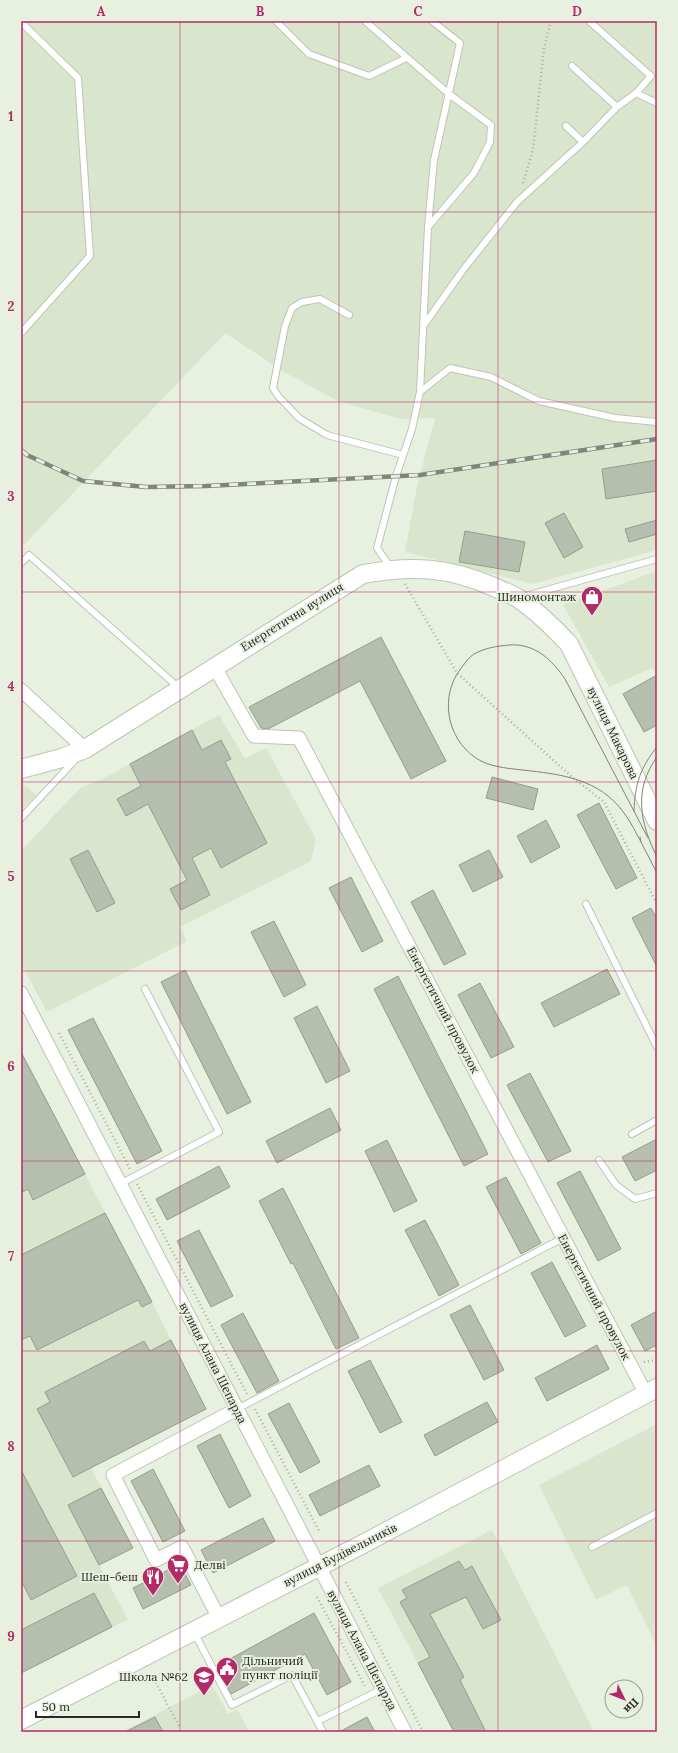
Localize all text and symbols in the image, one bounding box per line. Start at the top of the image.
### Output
text: A [97,3,106,20]
text: B [256,3,265,20]
text: C [414,3,423,20]
text: D [572,3,582,20]
text: 1 [8,108,14,125]
text: 2 [8,298,15,315]
text: 3 [7,488,15,505]
street label: Енергетична вулиця [238,579,346,654]
shop icon: Шиномонтаж [579,584,605,617]
place label: Шиномонтаж [497,589,577,604]
text: 4 [7,678,15,695]
street label: вулиця Макарова [585,684,642,781]
text: 5 [7,868,15,885]
street label: Енергетичний провулок [404,944,483,1076]
text: 6 [7,1058,15,1075]
street label: Енергетичний провулок [555,1231,634,1363]
text: 7 [8,1248,14,1265]
street label: вулиця Алана Шепарда [176,1300,251,1426]
text: 8 [7,1438,15,1455]
street label: вулиця Будівельників [280,1519,399,1590]
supermarket icon: Делві [165,1552,191,1585]
place label: Делві [194,1557,226,1572]
restaurant icon: Шеш-беш [140,1564,166,1597]
place label: Шеш-беш [81,1569,138,1584]
street label: вулиця Алана Шепарда [324,1587,401,1713]
text: 9 [7,1628,15,1645]
place label: Дільничий пункт поліції [242,1653,318,1682]
public building icon: Дільничий пункт поліції [214,1655,240,1688]
school or university icon: Школа №62 [191,1664,217,1697]
place label: Школа №62 [119,1669,188,1684]
north arrow [604,1679,644,1719]
scale bar [36,1693,139,1719]
text: Пн [621,1695,642,1716]
text: 50 m [42,1699,70,1714]

